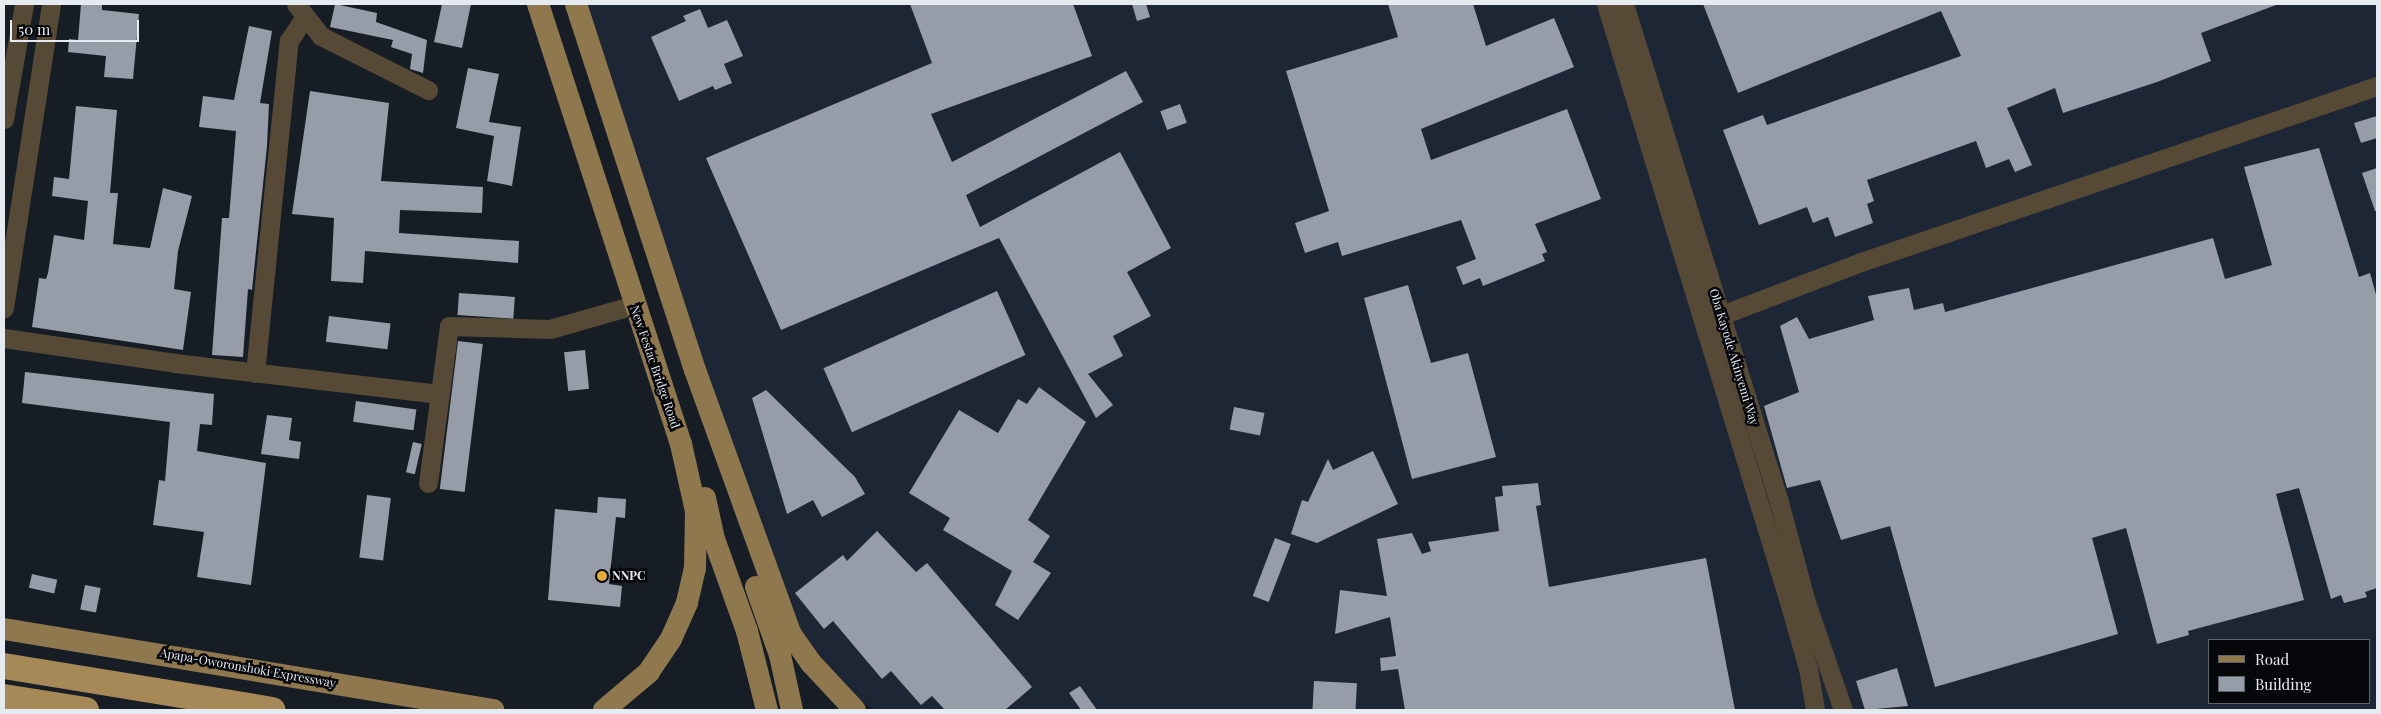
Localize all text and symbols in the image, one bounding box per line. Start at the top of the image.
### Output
scale bar [12,10,141,42]
text: 50 m [18,19,50,39]
street label: Oba Kayode Akinyemi Way [1706,287,1762,427]
street label: New Festac Bridge Road [627,304,683,430]
place label: NNPC [612,569,645,583]
marker: NNPC [596,570,608,582]
legend [2208,639,2371,704]
street label: Apapa-Oworonshoki Expressway [159,645,337,691]
text: Road [2255,649,2289,669]
text: Building [2255,674,2311,694]

